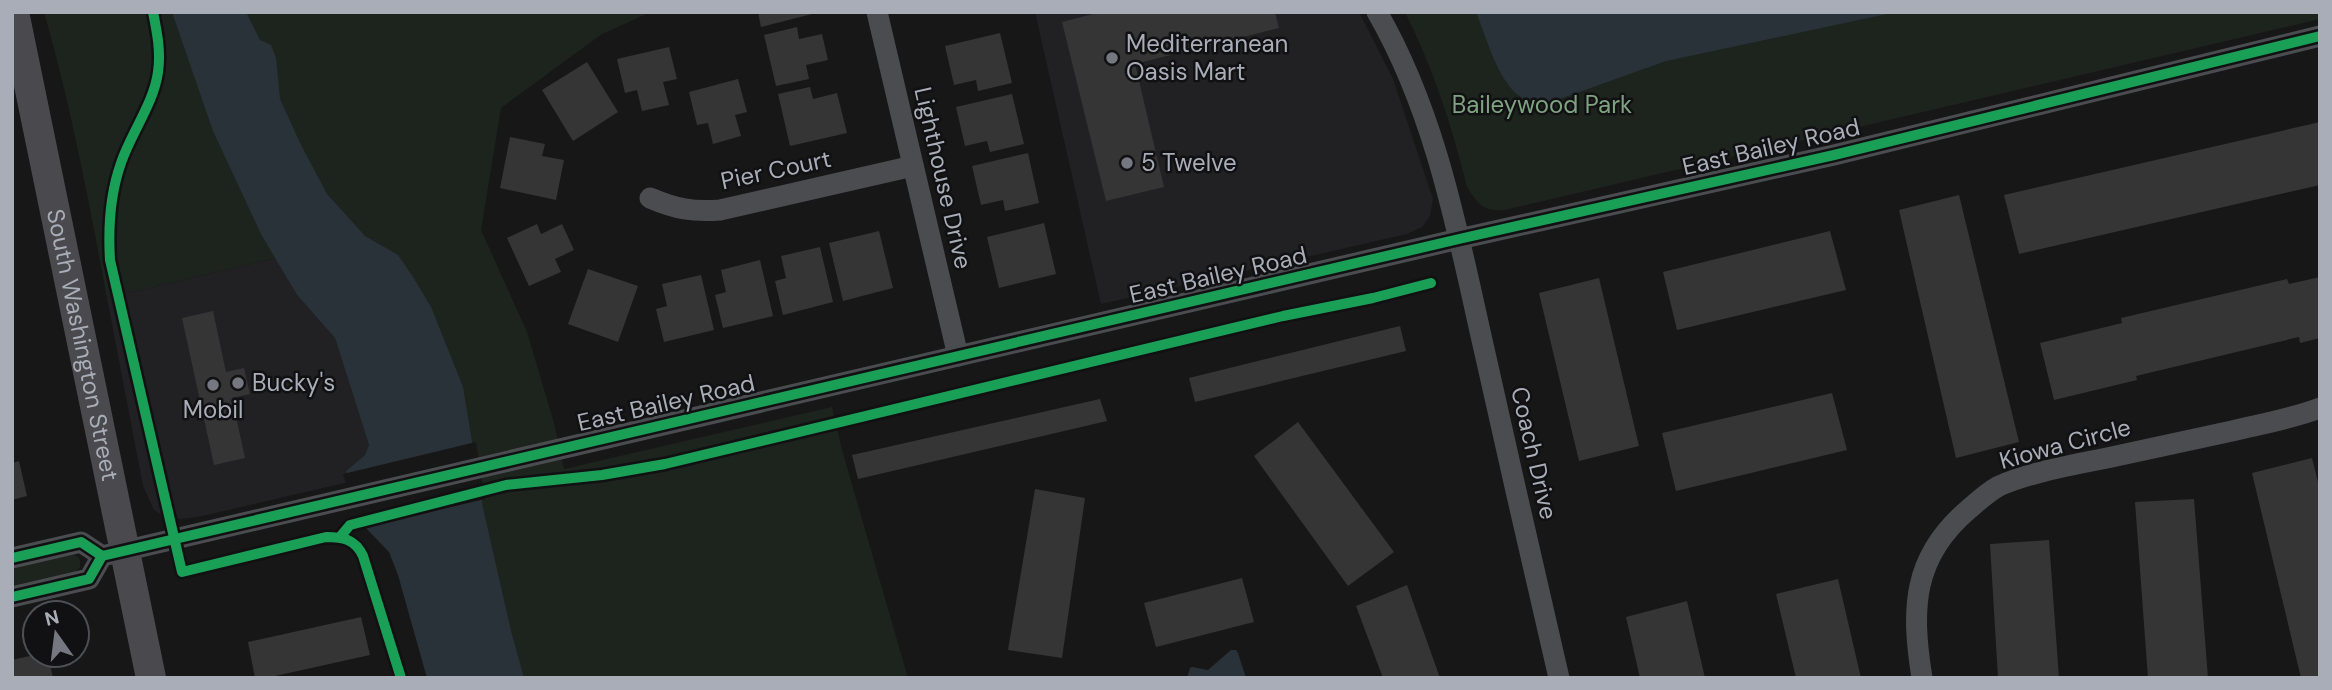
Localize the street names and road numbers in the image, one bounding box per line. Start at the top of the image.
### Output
street label: Lighthouse Drive [907,84,979,272]
street label: East Bailey Road [1679,111,1863,182]
street label: Pier Court [718,143,834,196]
street label: South Washington Street [40,206,126,484]
street label: East Bailey Road [1126,239,1310,310]
street label: East Bailey Road [574,367,758,438]
street label: Coach Drive [1504,384,1565,522]
street label: Kiowa Circle [1996,411,2134,476]

